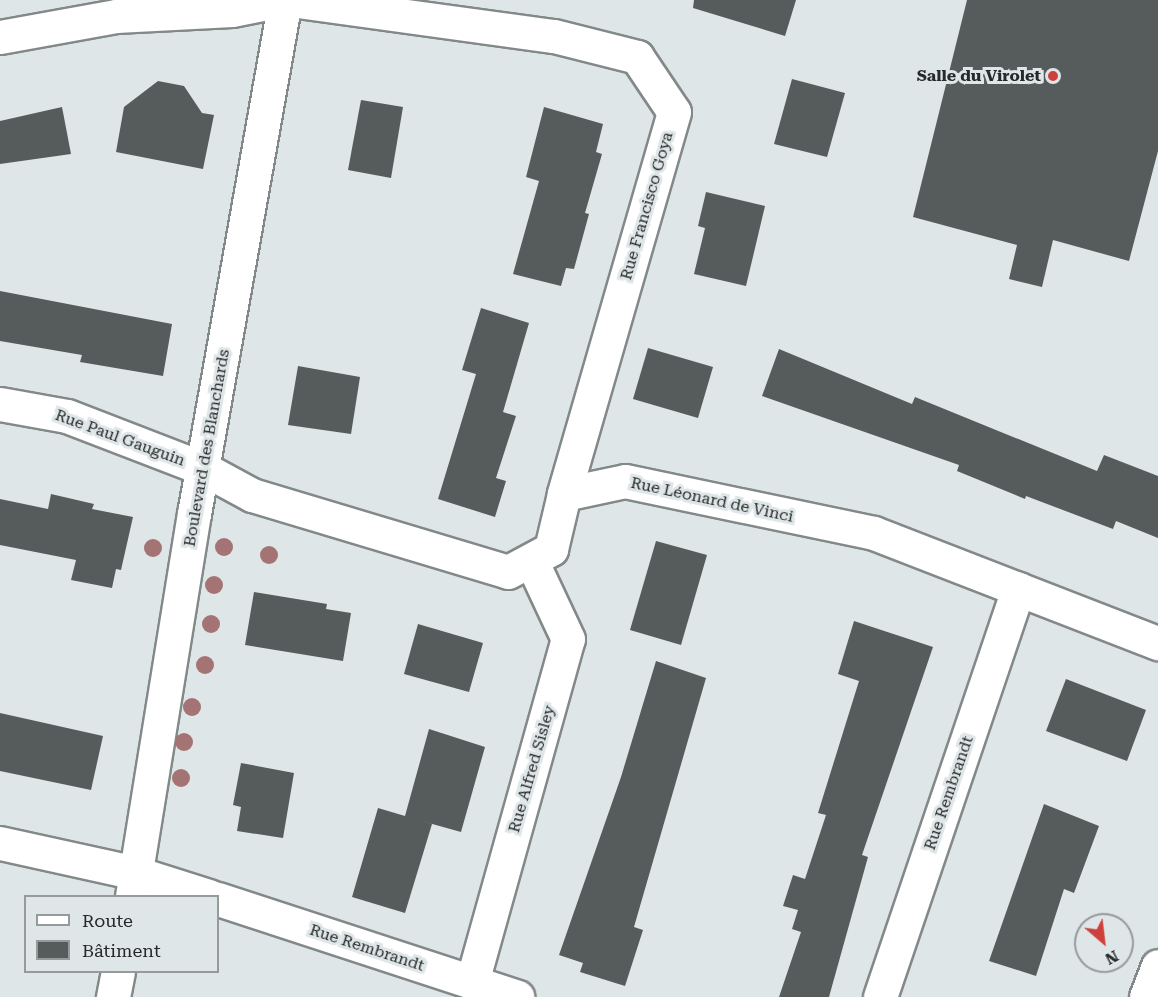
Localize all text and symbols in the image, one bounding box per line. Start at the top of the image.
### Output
place label: Salle du Virolet [917,66,1041,86]
marker: Salle du Virolet [1046,69,1060,83]
street label: Rue Francisco Goya [617,130,677,282]
street label: Boulevard des Blanchards [180,348,234,548]
street label: Rue Paul Gauguin [52,406,188,470]
street label: Rue Léonard de Vinci [629,473,795,527]
street label: Rue Alfred Sisley [505,703,559,835]
street label: Rue Rembrandt [920,733,978,853]
legend [24,895,219,973]
text: Route [82,910,133,931]
north arrow [1074,913,1134,973]
street label: Rue Rembrandt [307,920,427,976]
text: Bâtiment [82,940,161,961]
text: N [1102,946,1122,969]

